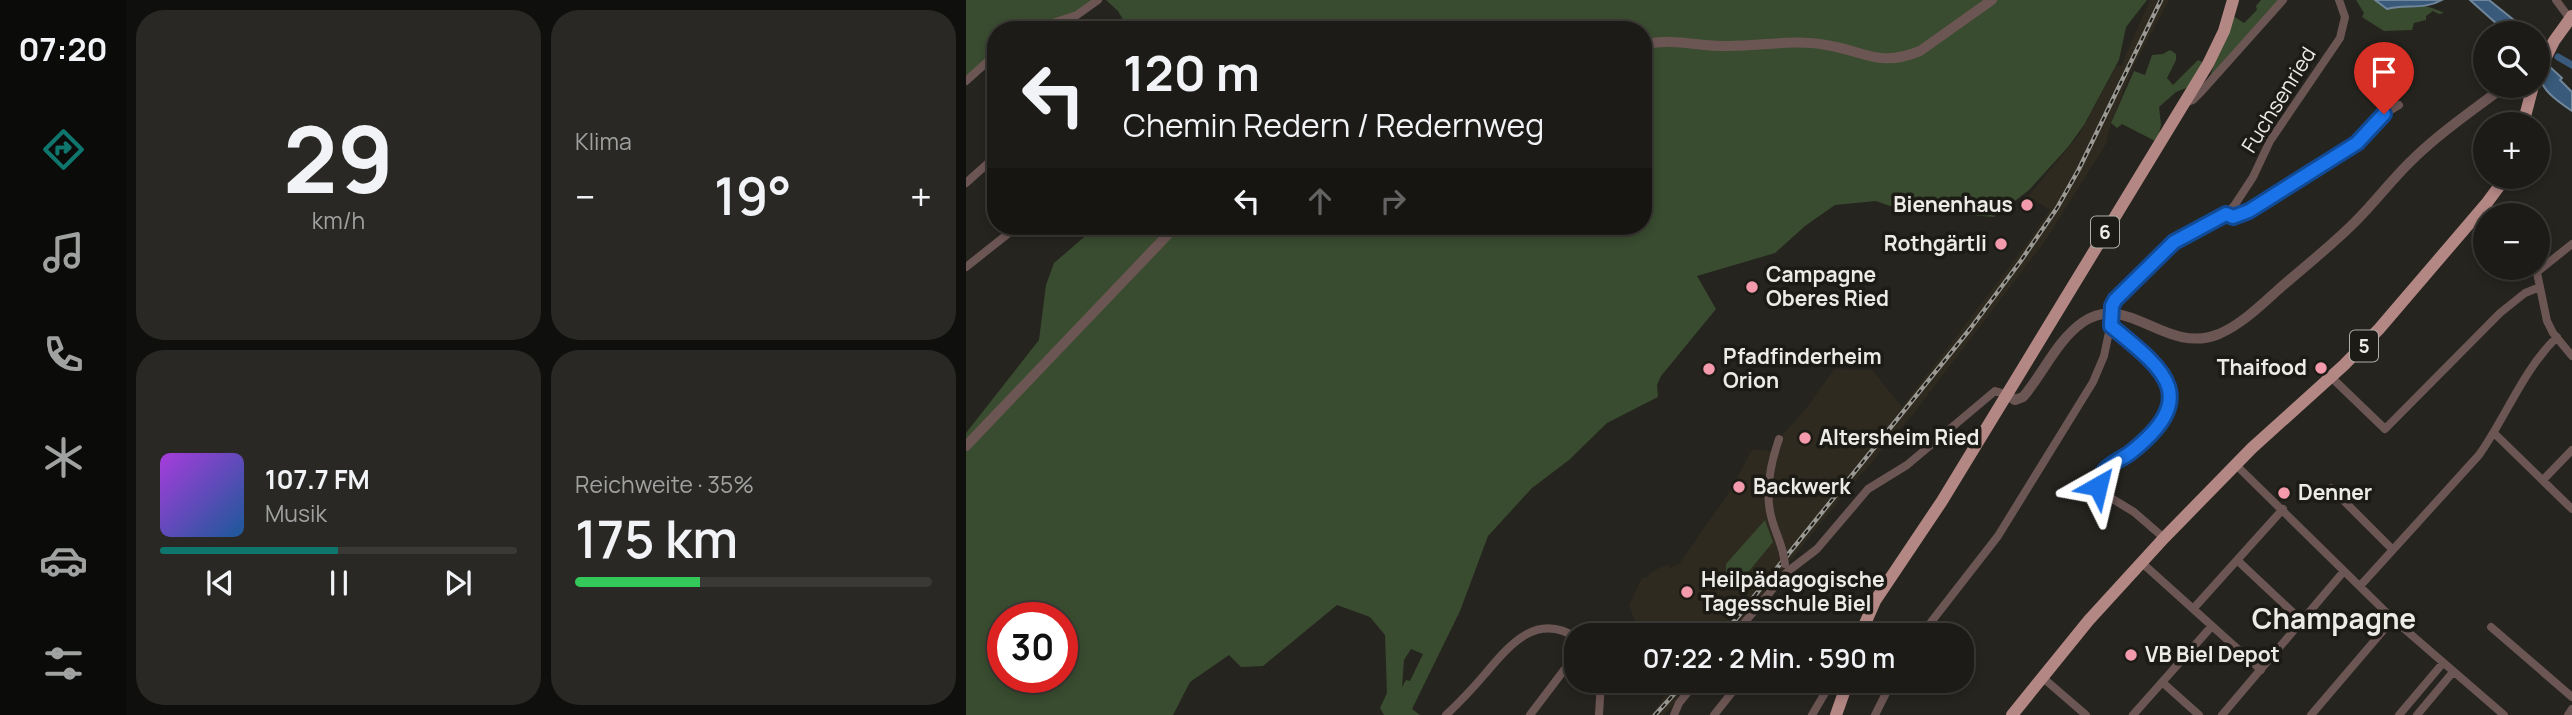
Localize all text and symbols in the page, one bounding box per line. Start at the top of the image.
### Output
map controls [2473,21,2550,280]
button: search [2473,21,2550,98]
text: 07:20 [18,27,108,71]
text: 120 m [1123,39,1260,106]
street label: Fuchsenried [2235,41,2322,158]
pin [2354,42,2414,114]
icon: left [1008,49,1099,140]
icon: arrive [2365,53,2403,91]
text: 29 [283,96,394,220]
text: Chemin Redern / Redernweg [1123,103,1544,147]
button: + [2473,112,2550,189]
icon: directions [39,125,88,174]
text: Klima [575,125,632,157]
text: 19° [714,160,792,231]
text: − [575,170,596,222]
text: + [910,170,932,222]
icon: left [1228,182,1266,220]
icon: ahead [1301,182,1339,220]
icon: right [1374,182,1412,220]
place label: Bienenhaus [1893,190,2013,218]
marker: Bienenhaus [2019,197,2035,213]
button: − [2473,203,2550,280]
text: km/h [312,204,365,236]
road number: 6 [2091,216,2119,248]
icon: music [39,228,88,277]
place label: Rothgärtli [1884,229,1987,257]
marker: Rothgärtli [1993,236,2009,252]
place label: Campagne Oberes Ried [1766,260,1889,312]
marker: Campagne Oberes Ried [1744,279,1760,295]
icon: phone [39,330,88,379]
road number: 5 [2350,330,2378,362]
place label: Pfadfinderheim Orion [1723,342,1882,394]
place label: Thaifood [2217,353,2307,381]
marker: Thaifood [2313,360,2329,376]
marker: Pfadfinderheim Orion [1701,361,1717,377]
place label: Altersheim Ried [1819,423,1980,451]
marker: Altersheim Ried [1797,430,1813,446]
icon: climate [39,433,88,482]
position arrow [2061,449,2135,523]
text: 107.7 FM [265,461,370,497]
text: Reichweite · 35% [575,468,754,500]
place label: Backwerk [1753,472,1851,500]
place label: Denner [2298,478,2372,506]
marker: Backwerk [1731,479,1747,495]
marker: Denner [2276,485,2292,501]
text: Musik [265,497,327,529]
text: 175 km [575,503,738,574]
icon: car [39,536,88,585]
icon: previous [201,564,239,602]
icon: pause [320,564,358,602]
icon: next [439,564,477,602]
place label: Heilpädagogische Tagesschule Biel [1701,565,1885,617]
marker: Heilpädagogische Tagesschule Biel [1679,584,1695,600]
district label: Champagne [2252,599,2416,637]
speed limit sign: 30 [987,602,1078,693]
icon: filters [39,639,88,688]
text: 07:22 · 2 Min. · 590 m [1643,640,1895,676]
place label: VB Biel Depot [2145,640,2280,668]
marker: VB Biel Depot [2123,647,2139,663]

